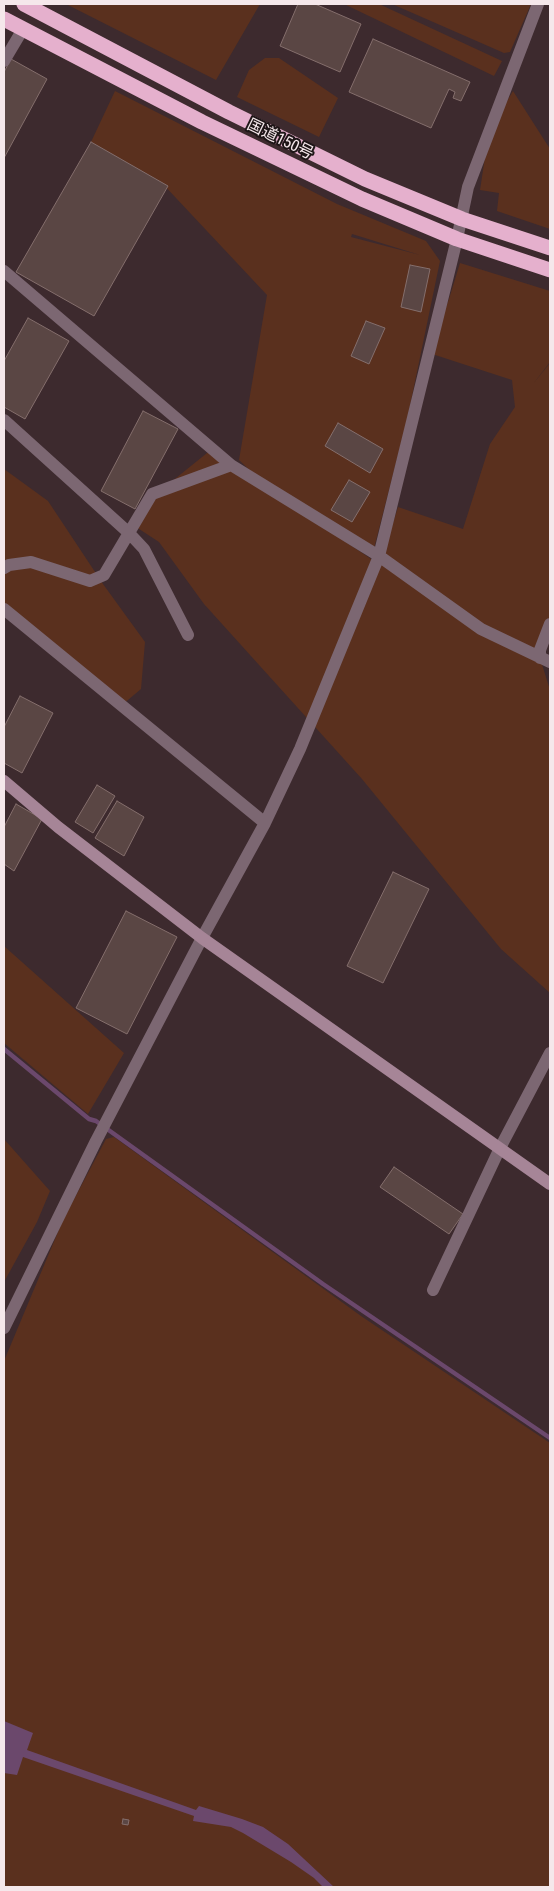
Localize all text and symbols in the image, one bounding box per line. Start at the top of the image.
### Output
street label: 国道150号 [244,116,316,164]

